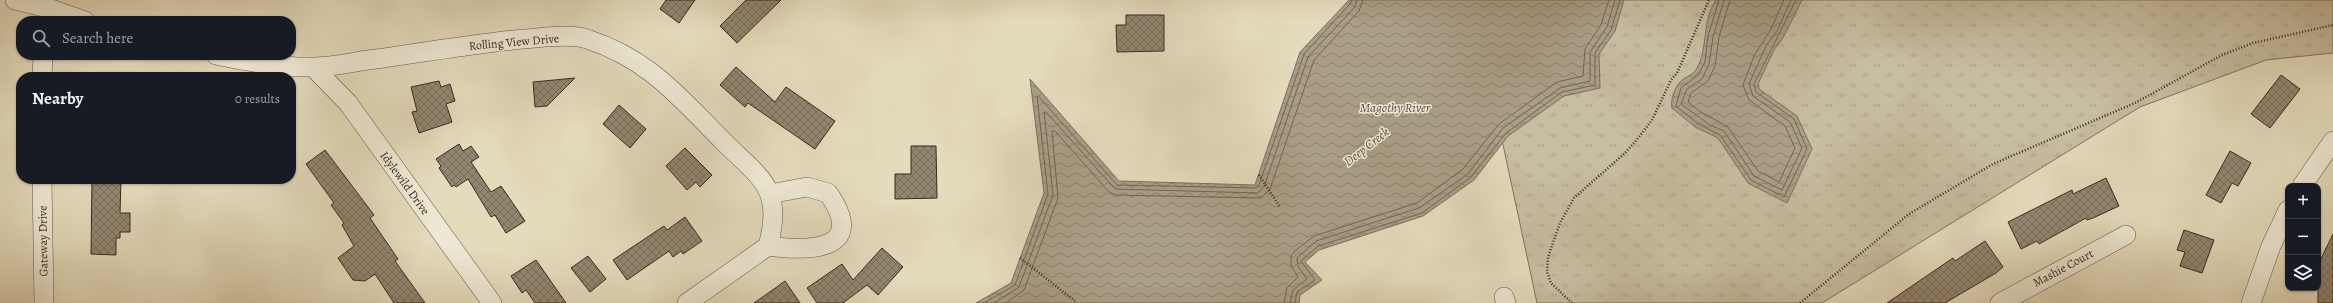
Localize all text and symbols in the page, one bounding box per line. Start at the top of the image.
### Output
search box [16,16,296,60]
icon: search [30,27,52,49]
text: Search here [62,28,133,48]
street label: Rolling View Drive [468,30,560,54]
text: Nearby [32,87,83,110]
text: 0 results [235,90,280,107]
water label: Magothy River [1360,99,1431,116]
water label: Deep Creek [1340,123,1393,170]
street label: Idylewild Drive [377,148,433,218]
map controls [2285,183,2321,291]
button: + [2285,183,2321,219]
street label: Gateway Drive [34,205,52,277]
button: − [2285,219,2321,255]
street label: Mashie Court [2030,245,2096,291]
button: layers [2285,255,2321,291]

